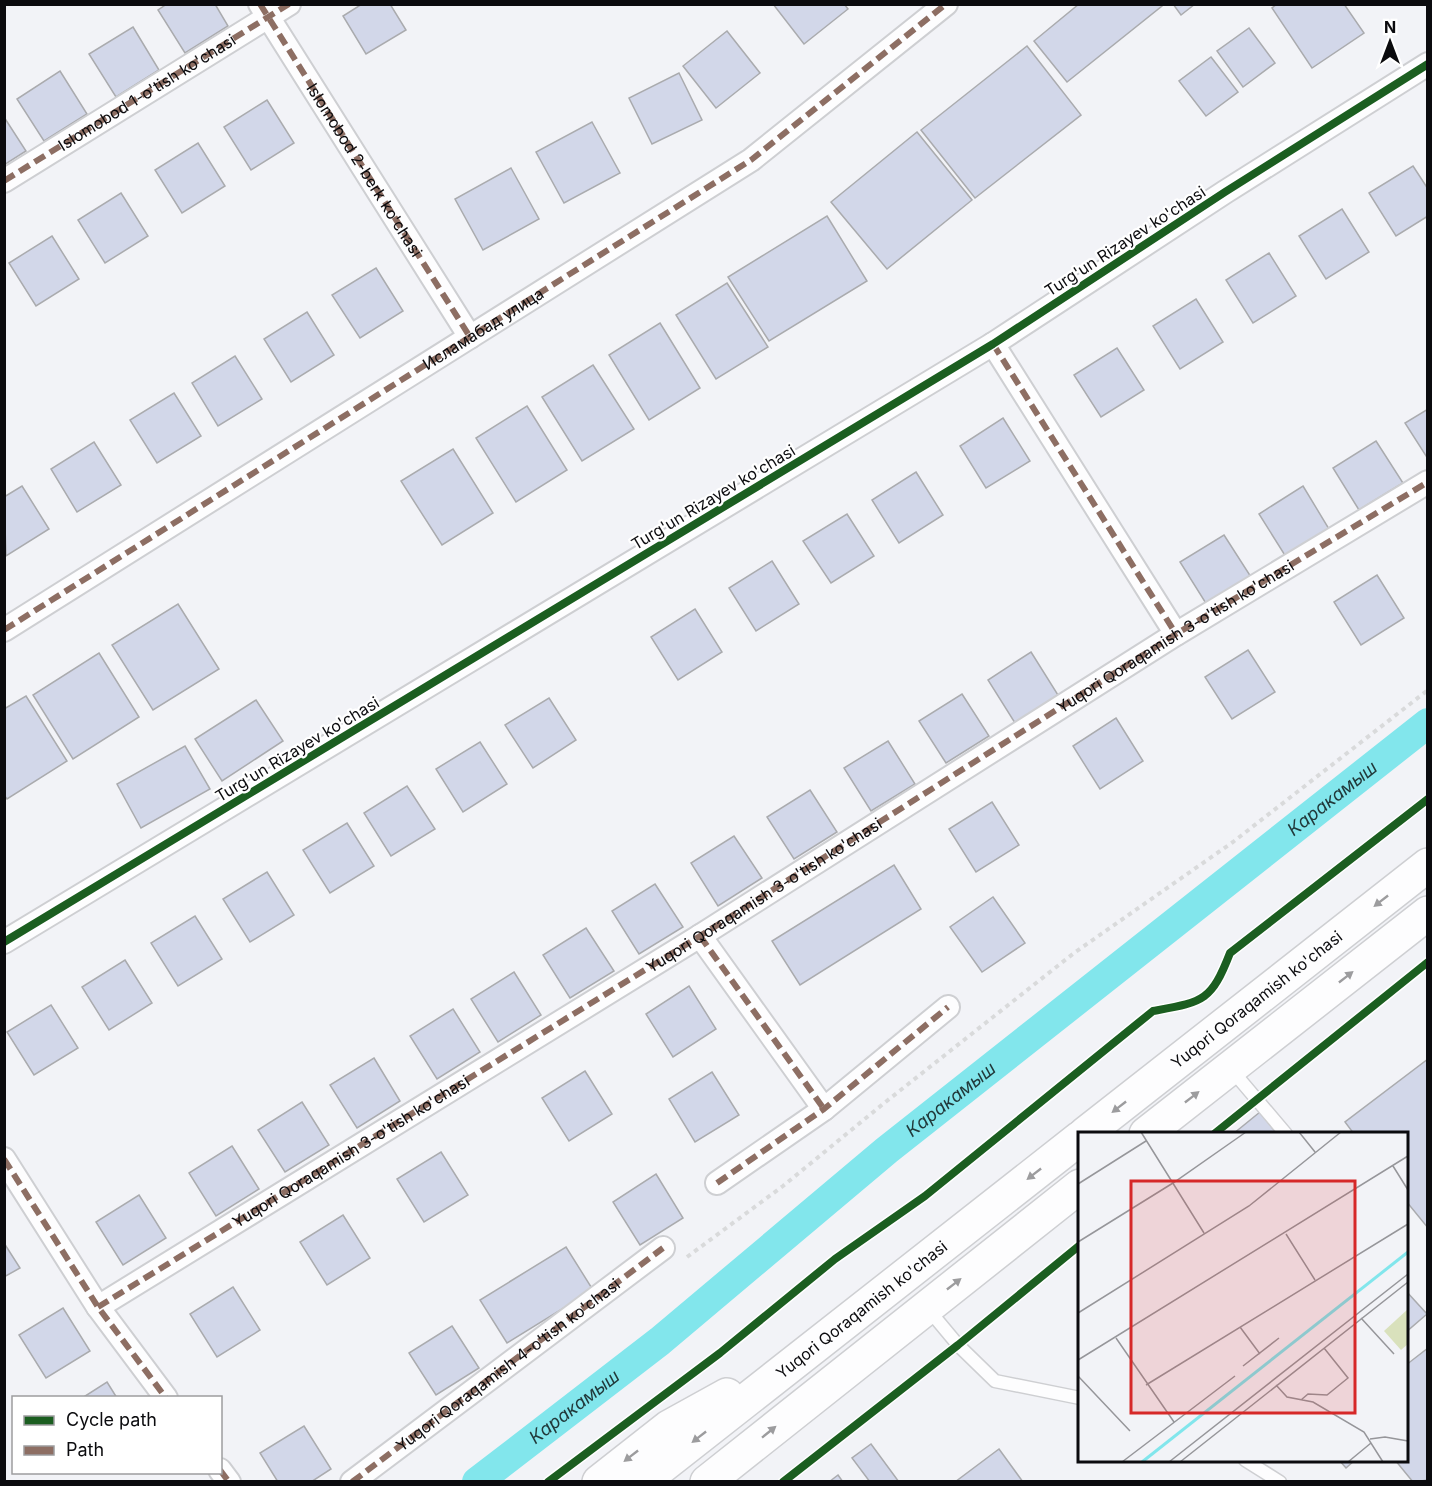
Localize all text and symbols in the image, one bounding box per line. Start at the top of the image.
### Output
north arrow [1360,12,1420,72]
text: N [1384,17,1396,37]
street label: Islomobod 1-o'tish ko'chasi [54,30,239,155]
street label: Islomobod 2-berk ko'chasi [302,79,427,260]
street label: Turg'un Rizayev ko'chasi [1041,182,1209,300]
street label: Исламабад улица [419,283,547,374]
street label: Turg'un Rizayev ko'chasi [627,440,799,554]
street label: Yuqori Qoraqamish 3-o'tish ko'chasi [1053,555,1297,717]
street label: Turg'un Rizayev ko'chasi [211,692,383,806]
water label: Каракамыш [1283,756,1381,840]
street label: Yuqori Qoraqamish 3-o'tish ko'chasi [642,813,885,977]
one-way arrow [1374,894,1389,906]
street label: Yuqori Qoraqamish ko'chasi [1167,926,1346,1073]
one-way arrow [1338,971,1354,984]
water label: Каракамыш [902,1057,1000,1141]
street label: Yuqori Qoraqamish 3-o'tish ko'chasi [229,1071,473,1232]
one-way arrow [1185,1092,1200,1104]
one-way arrow [1111,1101,1127,1113]
inset map [1078,1132,1408,1462]
one-way arrow [1026,1168,1041,1180]
street label: Yuqori Qoraqamish ko'chasi [772,1236,951,1383]
street label: Yuqori Qoraqamish 4-o'tish ko'chasi [392,1274,624,1456]
one-way arrow [947,1279,962,1291]
water label: Каракамыш [525,1365,624,1448]
legend [12,1396,222,1474]
text: Cycle path [66,1409,157,1430]
one-way arrow [761,1425,777,1438]
one-way arrow [691,1431,706,1443]
text: Path [66,1439,104,1460]
one-way arrow [623,1450,639,1463]

